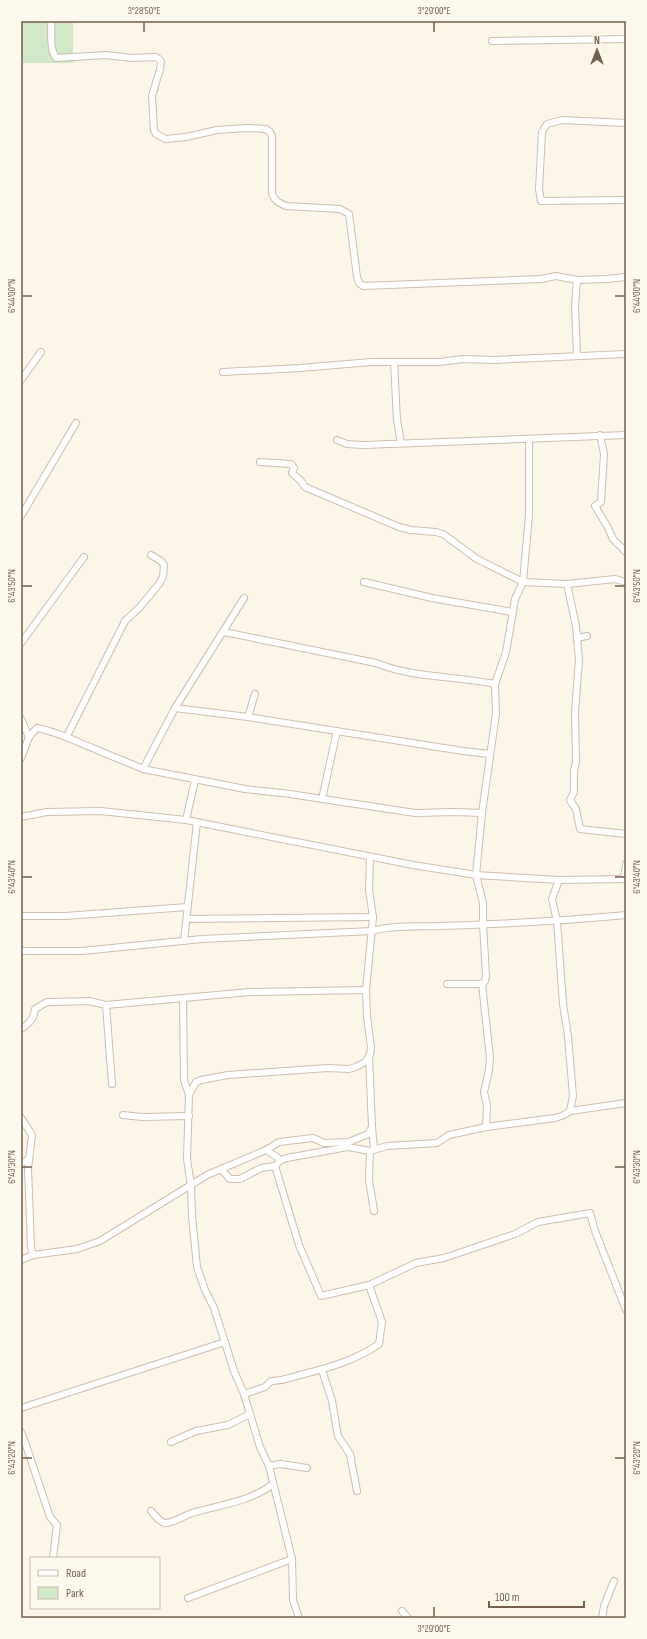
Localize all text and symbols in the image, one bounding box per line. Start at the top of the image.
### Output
text: 3°28'50"E [128,5,160,17]
text: 3°29'00"E [417,5,451,17]
north arrow [577,30,617,70]
text: N [594,34,600,47]
text: 6°44'00"N [6,279,18,313]
text: 6°44'00"N [631,279,643,313]
text: 6°43'50"N [6,569,18,603]
text: 6°43'50"N [631,569,643,603]
text: 6°43'40"N [6,860,18,894]
text: 6°43'40"N [631,860,643,894]
text: 6°43'30"N [6,1150,18,1184]
text: 6°43'30"N [631,1150,643,1184]
text: 6°43'20"N [6,1441,18,1475]
text: 6°43'20"N [631,1441,643,1475]
legend [30,1557,160,1609]
text: Road [66,1566,86,1581]
scale bar [489,1583,584,1609]
text: Park [66,1586,84,1601]
text: 100 m [495,1590,520,1605]
text: 3°29'00"E [417,1623,451,1635]

